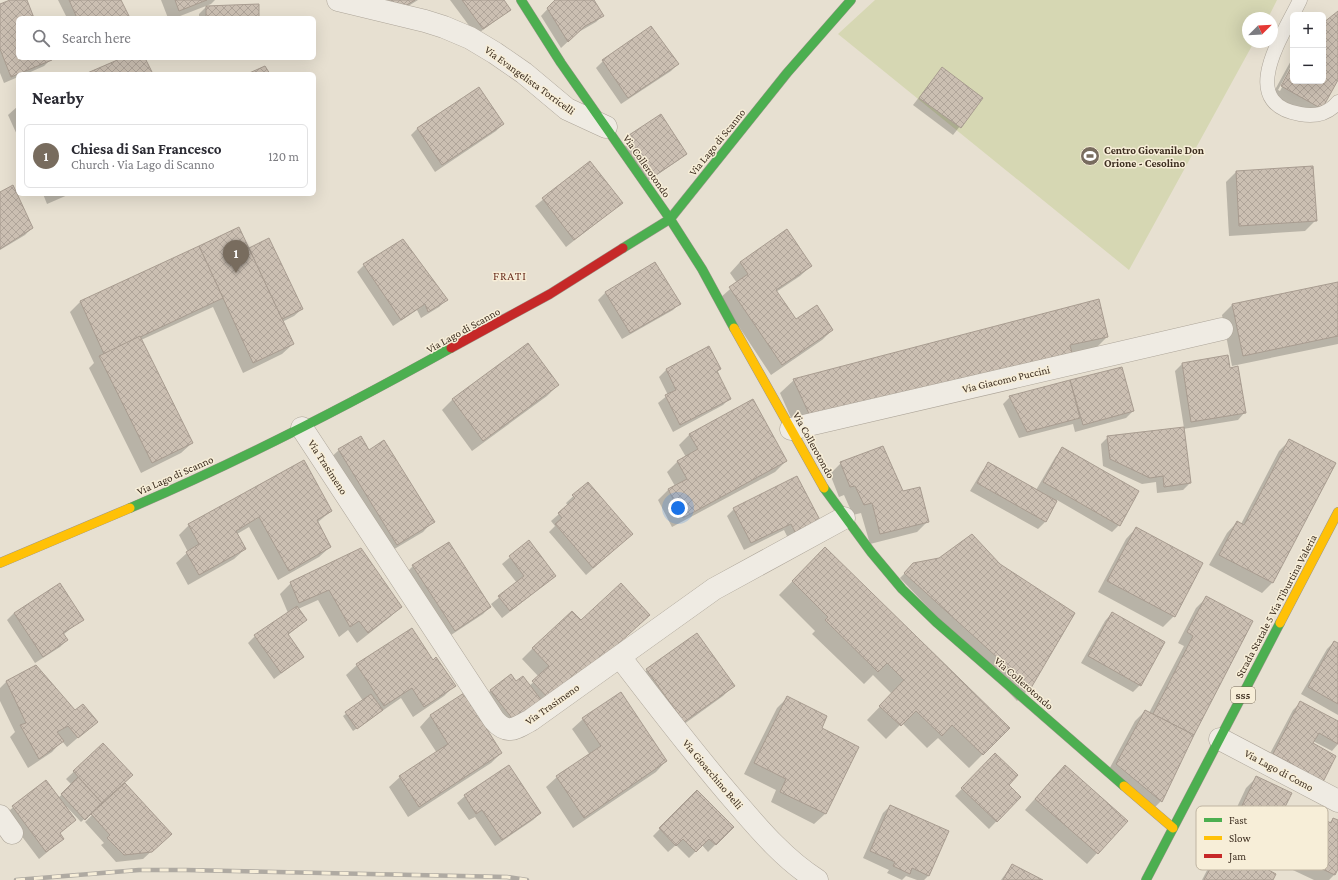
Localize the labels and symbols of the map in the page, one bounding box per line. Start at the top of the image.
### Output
north arrow [1242,12,1278,48]
street label: Via Evangelista Torricelli [482,43,578,118]
street label: Via Lago di Scanno [686,106,749,178]
street label: Via Collerotondo [621,132,673,200]
place label: Centro Giovanile Don Orione - Cesolino [1104,144,1205,169]
sports icon: Centro Giovanile Don Orione - Cesolino [1079,145,1101,167]
pin: 1 [223,240,249,273]
district label: FRATI [493,269,527,283]
street label: Via Lago di Scanno [424,305,503,356]
street label: Via Giacomo Puccini [961,363,1051,395]
street label: Via Collerotondo [791,410,837,481]
street label: Via Trasimeno [306,437,351,497]
street label: Via Lago di Scanno [135,453,216,498]
your location [668,498,688,518]
street label: Strada Statale 5 Via Tiburtina Valeria [1233,532,1319,680]
street label: Via Collerotondo [992,654,1056,712]
street label: Via Trasimeno [523,681,582,727]
road number: SS5 [1231,687,1255,703]
street label: Via Gioacchino Belli [680,737,746,811]
street label: Via Lago di Como [1242,747,1316,794]
legend [1196,806,1328,870]
text: Fast [1229,814,1248,826]
text: Slow [1229,832,1251,844]
text: Jam [1228,850,1246,863]

